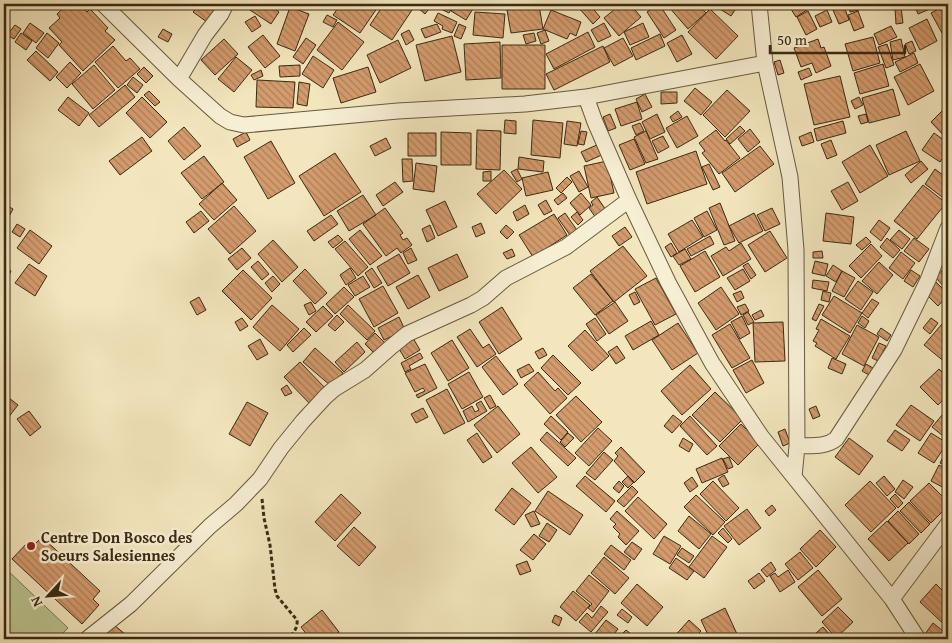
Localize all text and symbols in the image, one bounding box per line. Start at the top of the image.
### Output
scale bar [770,22,904,54]
text: 50 m [777,29,808,50]
place label: Centre Don Bosco des Soeurs Salesiennes [41,525,193,567]
marker: Centre Don Bosco des Soeurs Salesiennes [25,540,37,552]
north arrow [22,570,72,620]
text: N [25,593,47,610]

